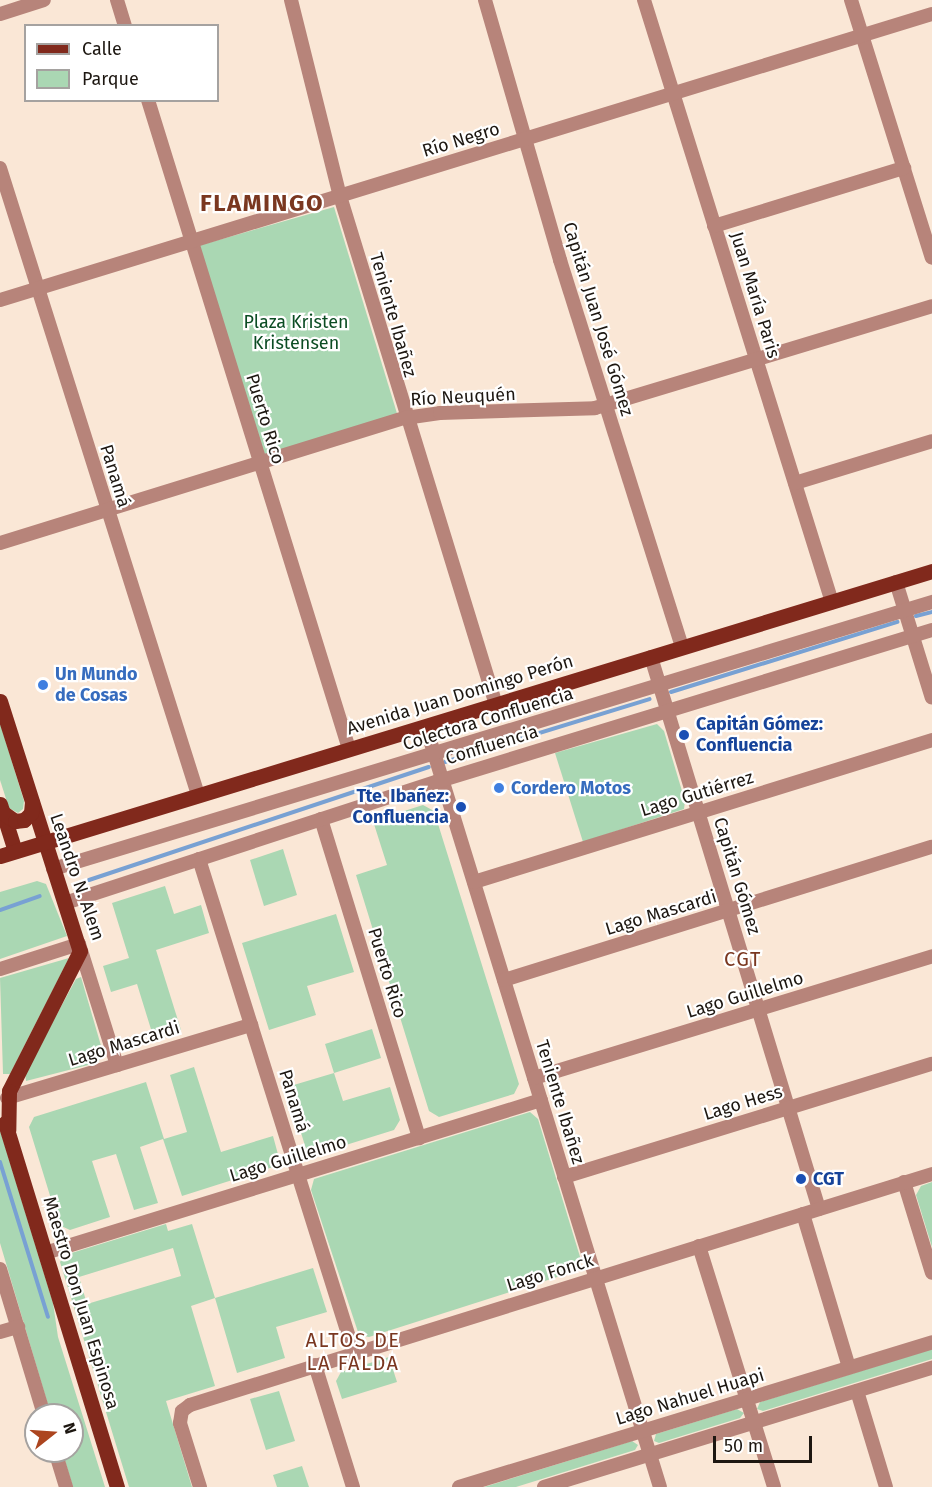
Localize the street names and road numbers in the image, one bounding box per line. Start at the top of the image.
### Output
street label: Río Negro [420,118,502,162]
street label: Capitán Juan José Gómez [558,219,638,419]
street label: Juan María Paris [725,229,785,361]
street label: Teniente Ibañez [365,250,421,380]
street label: Puerto Rico [241,371,289,467]
street label: Río Neuquén [410,383,516,411]
street label: Panamá [95,442,135,510]
street label: Avenida Juan Domingo Perón [344,650,576,740]
street label: Colectora Confluencia [400,683,576,755]
street label: Confluencia [443,721,541,769]
street label: Lago Gutiérrez [638,767,756,821]
street label: Leandro N. Alem [45,811,109,943]
street label: Capitán Gómez [709,815,765,937]
street label: Lago Mascardi [603,886,719,940]
street label: Puerto Rico [363,925,411,1021]
street label: Lago Guillelmo [684,967,806,1023]
street label: Lago Mascardi [66,1017,182,1071]
street label: Teniente Ibañez [531,1037,589,1167]
street label: Panamá [274,1067,314,1135]
street label: Lago Hess [701,1081,785,1125]
street label: Lago Guillelmo [227,1131,349,1187]
street label: Maestro Don Juan Espinosa [38,1194,124,1412]
street label: Lago Fonck [504,1250,596,1296]
street label: Lago Nahuel Huapi [613,1364,767,1430]

